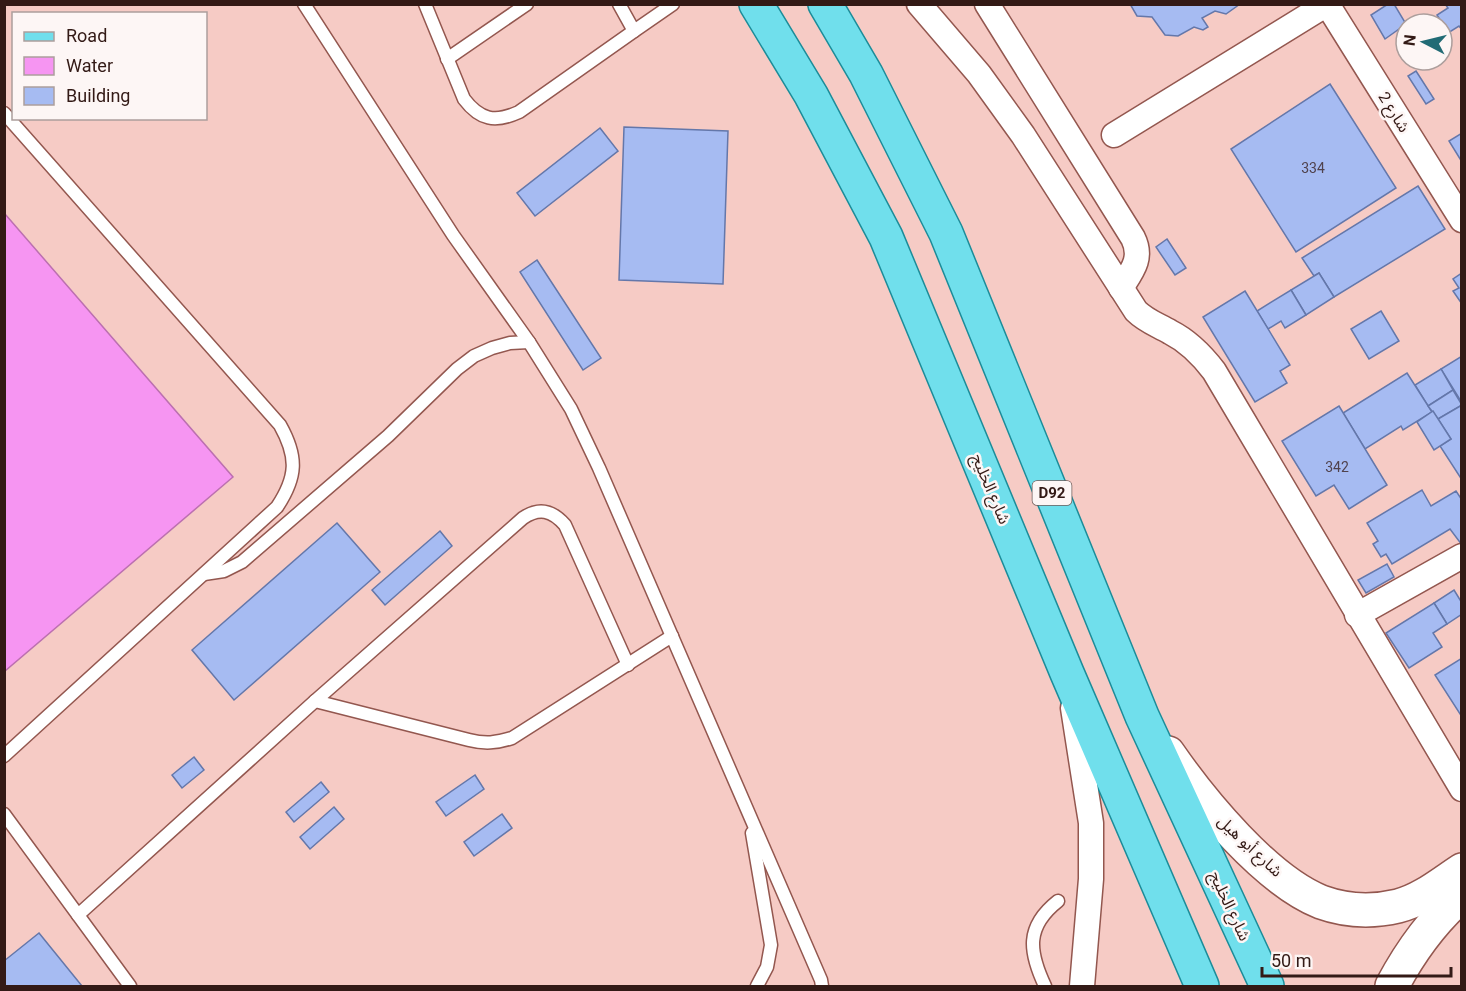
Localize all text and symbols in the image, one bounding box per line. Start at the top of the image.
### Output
legend [12,12,207,120]
north arrow [1394,12,1454,72]
text: Road [66,25,107,46]
text: N [1399,33,1420,47]
text: Water [66,55,113,76]
text: Building [66,85,130,106]
street label: شارع 2 [1372,88,1414,137]
house number: 334 [1301,160,1325,176]
street label: شارع الخليج [965,451,1014,528]
house number: 342 [1325,459,1349,475]
road number: D92 [1032,481,1072,505]
street label: شارع أبو هيل [1212,811,1286,883]
street label: شارع الخليج [1203,868,1254,945]
scale bar [1262,940,1451,978]
text: 50 m [1271,950,1311,971]

